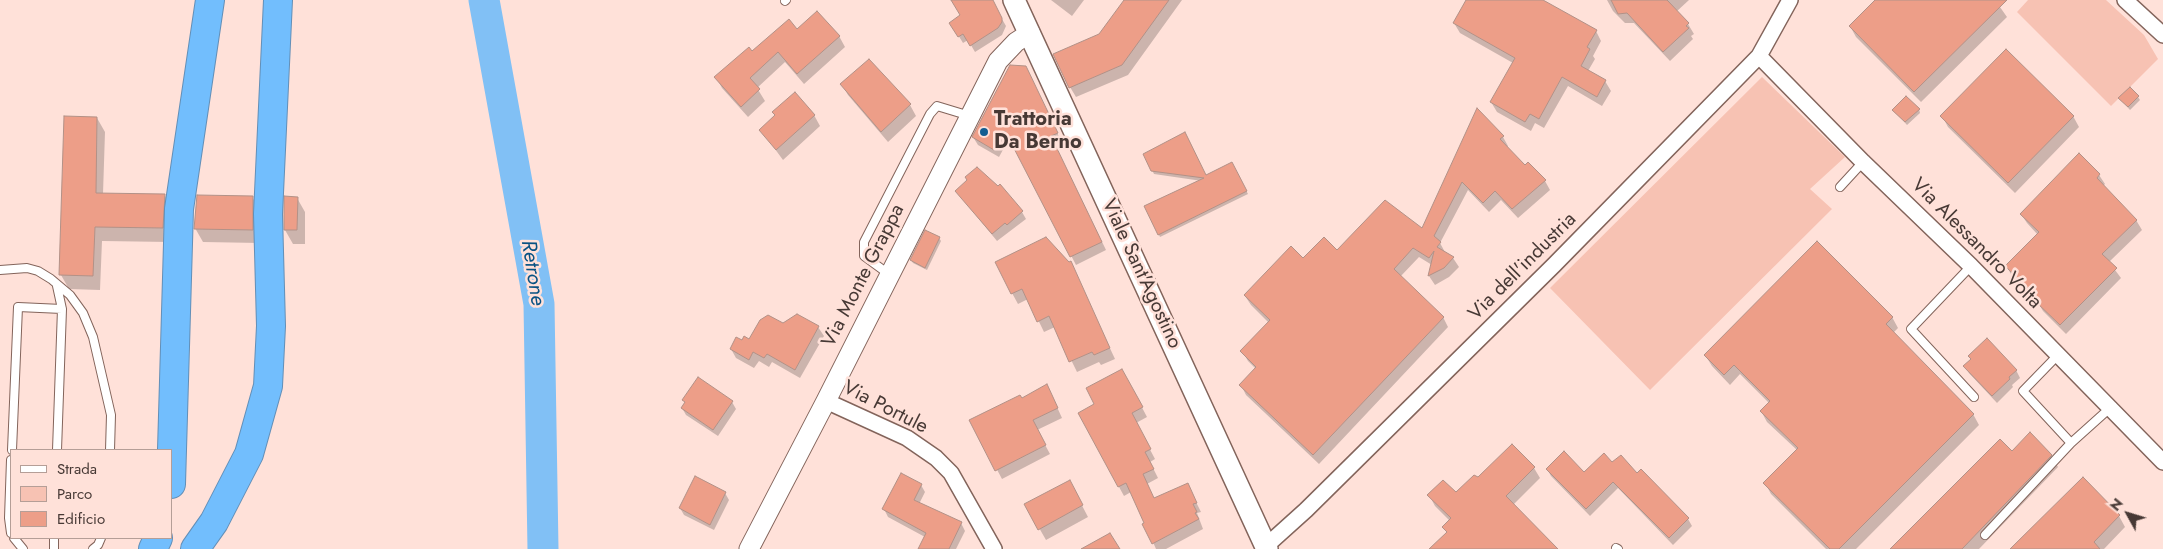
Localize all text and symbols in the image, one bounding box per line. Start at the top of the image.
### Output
place label: Trattoria Da Berno [994,108,1082,155]
marker: Trattoria Da Berno [978,126,990,138]
street label: Via Alessandro Volta [1906,174,2046,314]
street label: Viale Sant'Agostino [1096,195,1186,353]
street label: Via Monte Grappa [818,201,910,351]
street label: Via dell'industria [1464,208,1582,326]
water label: Retrone [514,239,550,307]
street label: Via Portule [838,376,932,440]
legend [10,449,172,539]
text: Strada [57,458,97,480]
text: Parco [57,483,92,505]
north arrow [2103,489,2153,539]
text: N [2105,494,2128,515]
text: Edificio [57,508,105,530]

